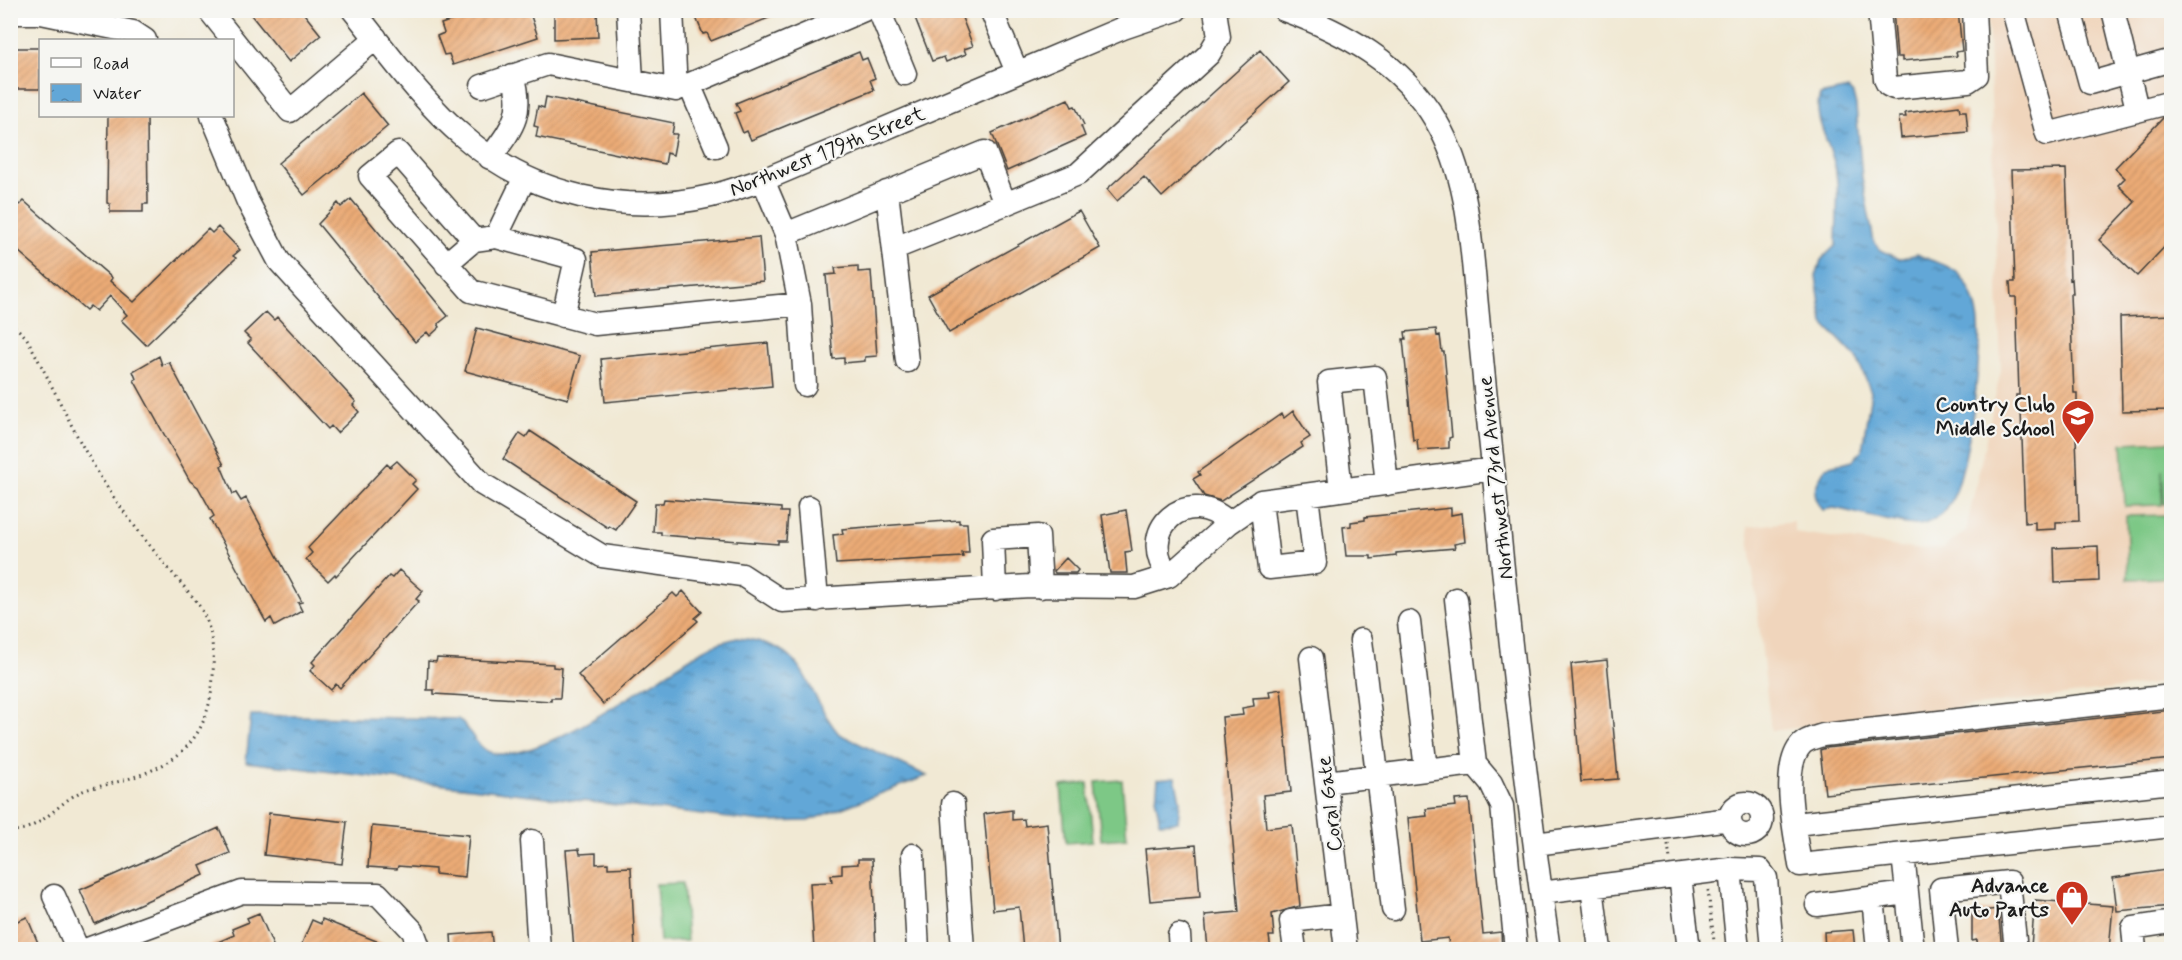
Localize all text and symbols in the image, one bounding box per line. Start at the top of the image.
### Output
legend [39,39,234,117]
text: Road [93,52,129,76]
text: Water [93,82,142,106]
street label: Northwest 179th Street [726,100,930,204]
street label: Northwest 73rd Avenue [1471,375,1521,581]
place label: Country Club Middle School [1935,391,2055,443]
school or university icon: Country Club Middle School [2060,398,2096,445]
street label: Coral Gate [1310,755,1350,853]
place label: Advance Auto Parts [1949,872,2050,924]
shop icon: Advance Auto Parts [2054,879,2090,926]

